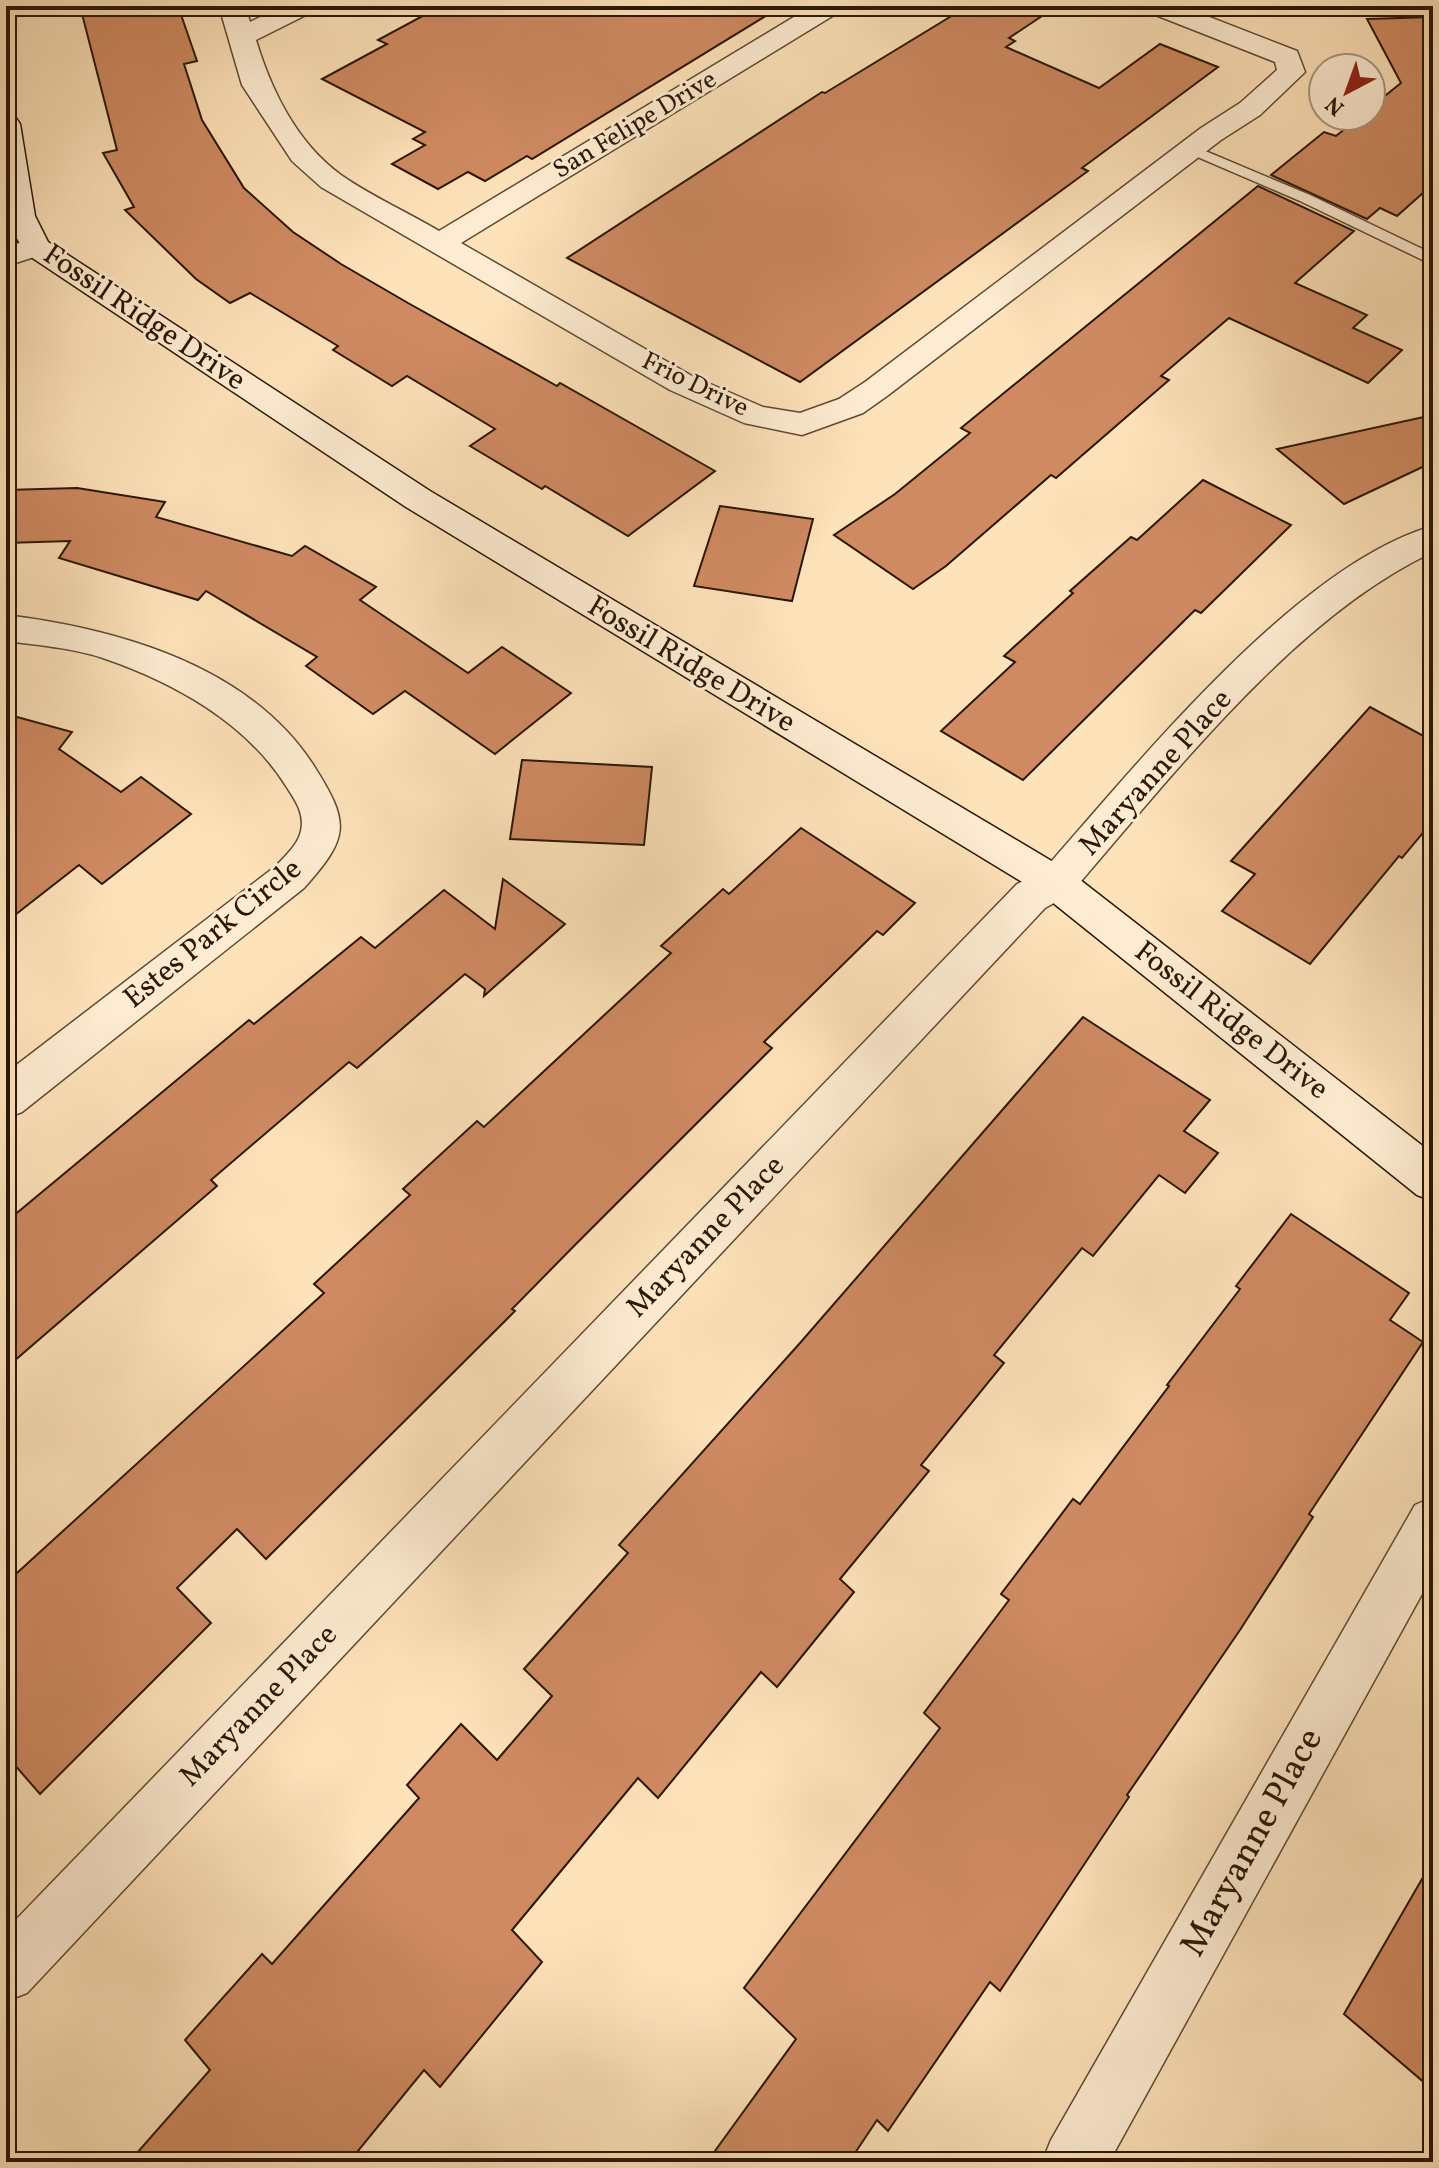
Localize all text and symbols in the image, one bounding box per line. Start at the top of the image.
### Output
north arrow [1307,52,1387,132]
street label: San Felipe Drive [546,62,724,188]
text: N [1319,88,1352,122]
street label: Fossil Ridge Drive [34,235,254,401]
street label: Frio Drive [635,344,755,426]
street label: Fossil Ridge Drive [579,586,803,744]
street label: Maryanne Place [1070,680,1242,866]
street label: Estes Park Circle [115,849,311,1019]
street label: Fossil Ridge Drive [1125,932,1337,1110]
street label: Maryanne Place [617,1146,795,1328]
street label: Maryanne Place [170,1615,348,1797]
street label: Maryanne Place [1170,1720,1336,1966]

